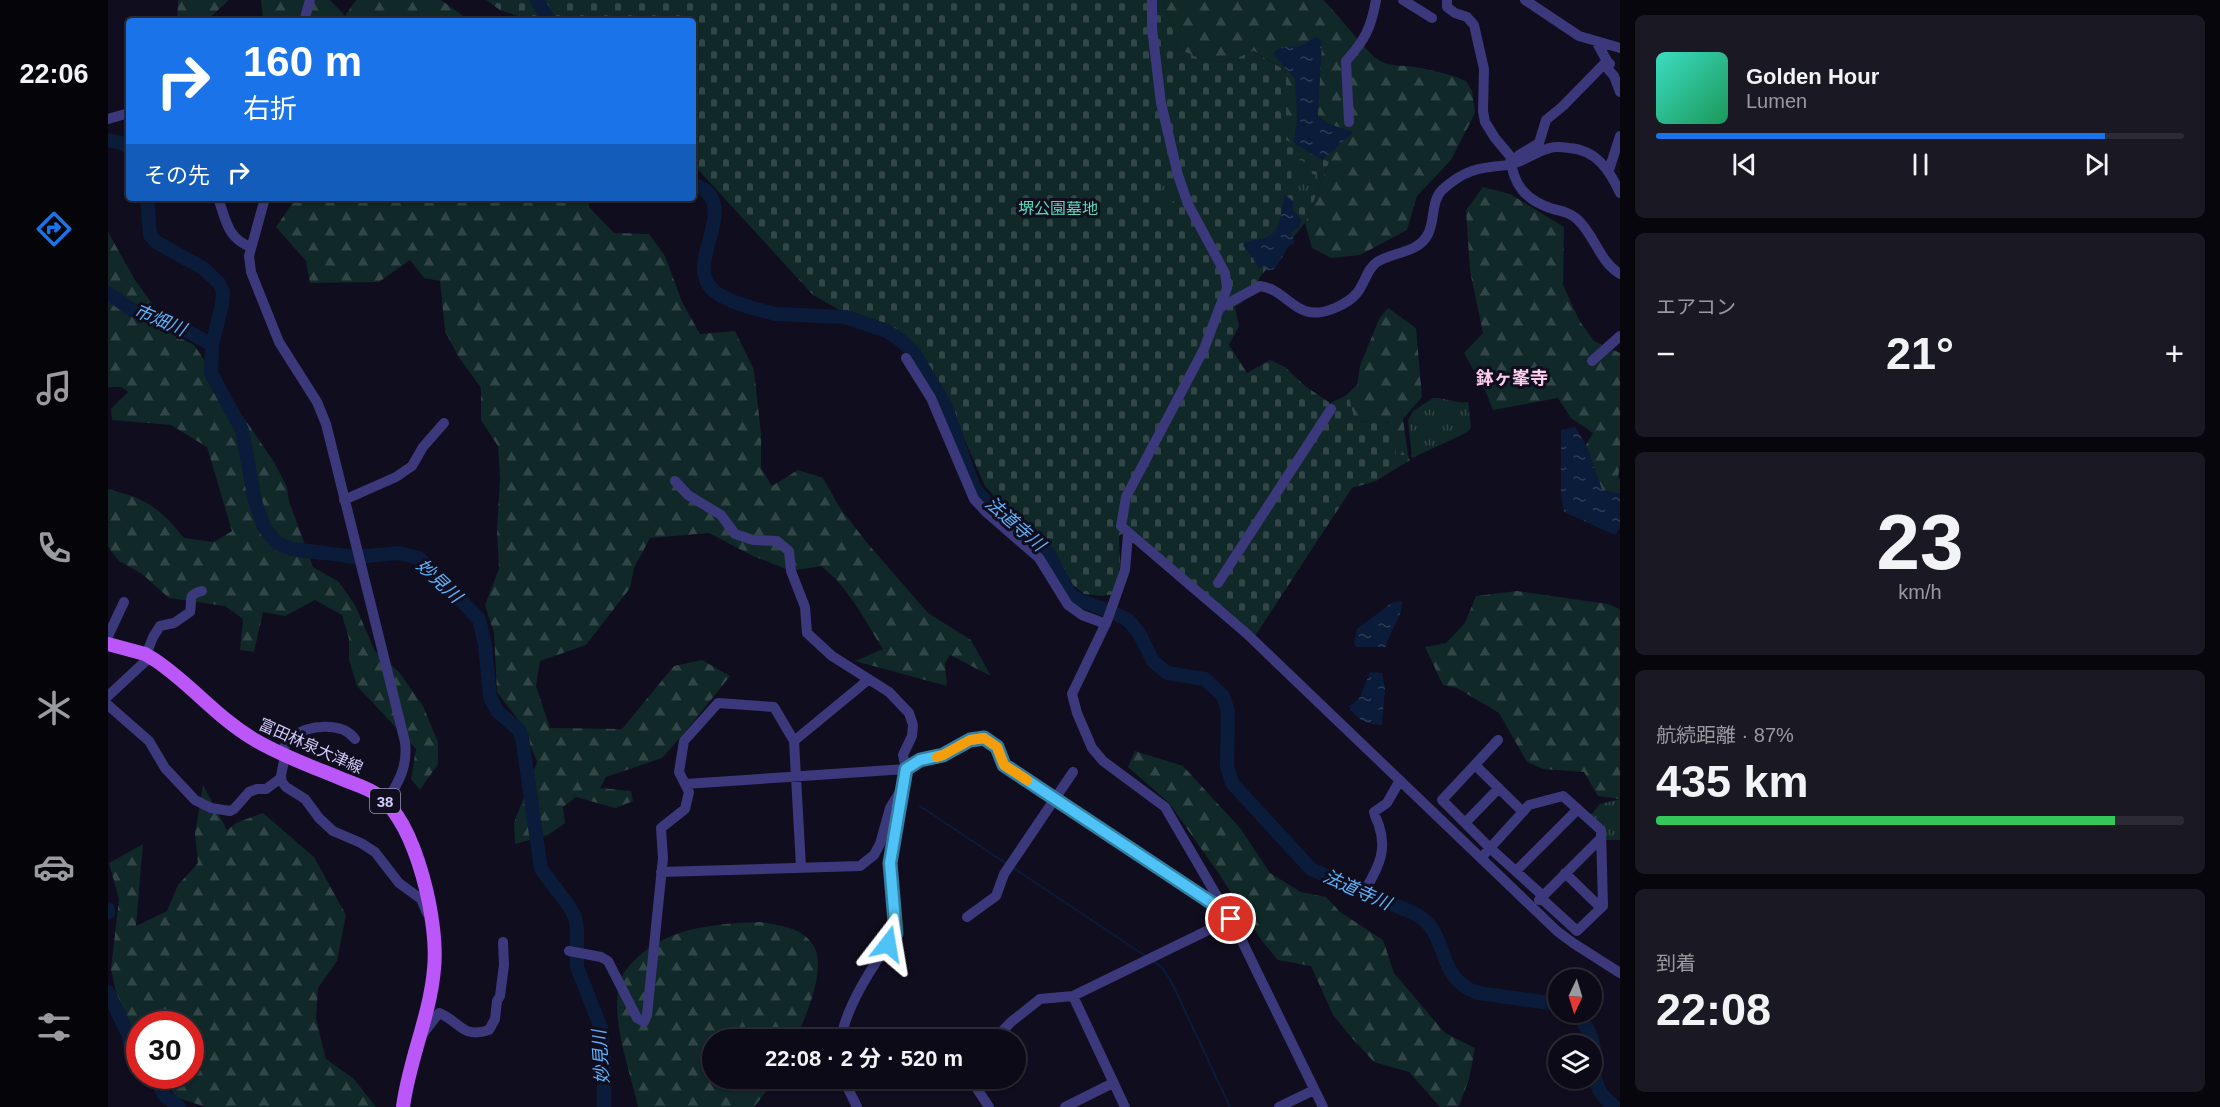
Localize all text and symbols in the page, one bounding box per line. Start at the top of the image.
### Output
text: 160 m [243,38,362,85]
icon: right [144,42,222,120]
text: 22:06 [19,59,89,89]
text: Golden Hour [1746,64,1879,89]
text: Lumen [1746,90,1807,112]
text: 右折 [243,94,297,124]
icon: previous [1728,148,1761,181]
icon: pause [1904,148,1937,181]
icon: next [2080,148,2113,181]
icon: right [222,156,255,189]
text: その先 [144,163,210,188]
park label: 堺公園墓地 [1018,200,1098,217]
icon: directions [33,208,75,250]
text: エアコン [1656,296,1736,318]
water label: 市畑川 [131,300,191,341]
text: 21° [1886,328,1954,379]
text: − [1656,335,1675,372]
text: + [2165,335,2184,372]
icon: music [33,367,75,409]
district label: 鉢ヶ峯寺 [1476,368,1548,388]
water label: 法道寺川 [981,493,1050,556]
text: 23 [1877,498,1963,586]
icon: phone [33,527,75,569]
water label: 妙見川 [412,555,467,608]
text: km/h [1898,581,1942,603]
icon: climate [33,687,75,729]
street label: 富田林泉大津線 [256,715,366,777]
text: 航続距離 · 87% [1656,724,1794,746]
text: 435 km [1656,756,1809,807]
road number: 38 [370,789,400,813]
icon: car [33,846,75,888]
water label: 法道寺川 [1320,866,1396,915]
pin [1205,893,1256,944]
icon: arrive [1214,902,1247,935]
position arrow [856,912,920,976]
text: 到着 [1656,952,1696,974]
north arrow [1548,969,1602,1023]
map controls [1548,969,1602,1089]
text: 22:08 [1656,984,1771,1035]
icon: filters [33,1006,75,1048]
speed limit sign: 30 [126,1011,204,1089]
water label: 妙見川 [589,1027,613,1085]
button: layers [1548,1035,1602,1089]
text: 22:08 · 2 分 · 520 m [765,1046,963,1071]

